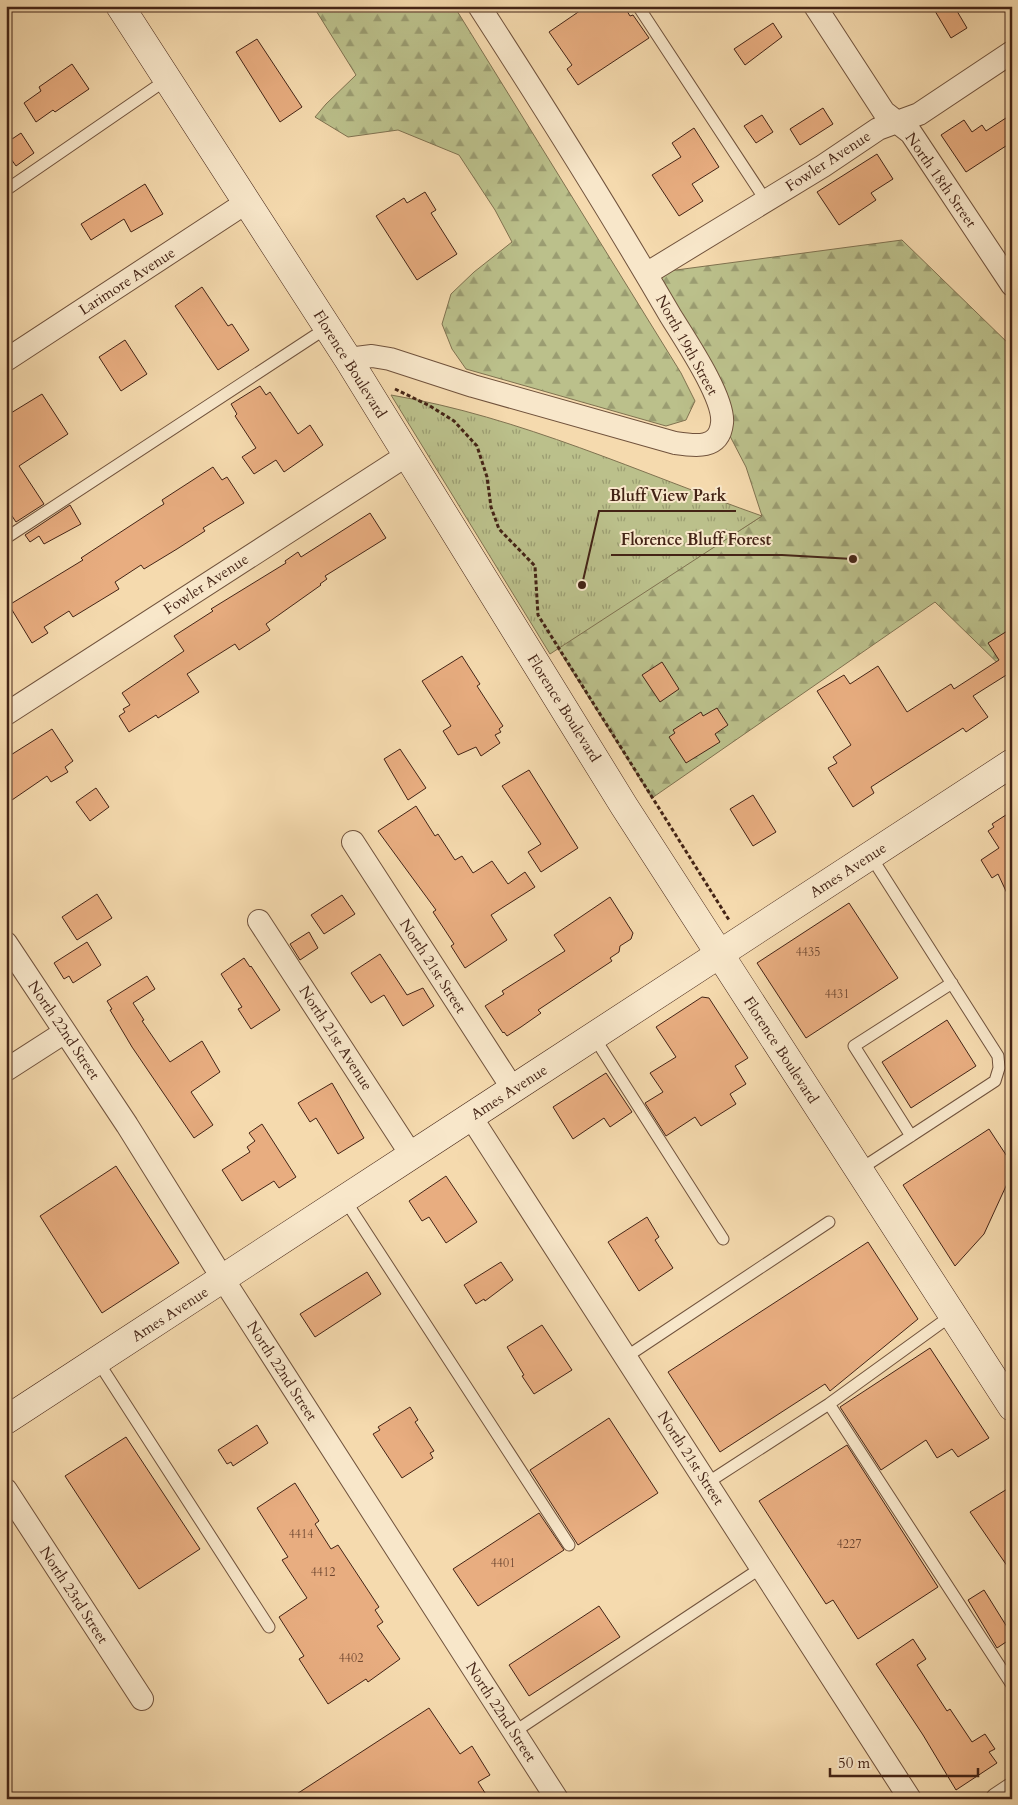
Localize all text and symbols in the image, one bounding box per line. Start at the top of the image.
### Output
street label: Fowler Avenue [782,126,874,196]
street label: North 18th Street [901,128,981,232]
street label: Larimore Avenue [75,242,179,320]
street label: North 19th Street [651,291,723,399]
street label: Florence Boulevard [309,306,391,422]
callout: Bluff View Park [599,480,736,511]
text: Bluff View Park [609,485,727,507]
callout: Florence Bluff Forest [611,524,782,555]
text: Florence Bluff Forest [621,529,772,551]
street label: Fowler Avenue [160,549,252,619]
street label: Florence Boulevard [523,650,605,766]
street label: Ames Avenue [806,838,890,902]
street label: North 21st Street [395,915,471,1017]
house number: 4435 [796,944,820,960]
street label: North 22nd Street [23,977,105,1084]
street label: North 21st Avenue [295,982,377,1094]
house number: 4431 [825,986,849,1002]
street label: Florence Boulevard [739,993,823,1107]
street label: Ames Avenue [467,1060,551,1124]
street label: Ames Avenue [128,1282,212,1346]
street label: North 22nd Street [242,1317,322,1425]
street label: North 21st Street [653,1407,729,1509]
house number: 4414 [289,1526,313,1542]
house number: 4227 [837,1536,861,1552]
street label: North 23rd Street [35,1542,113,1648]
house number: 4401 [491,1555,515,1571]
house number: 4412 [311,1564,335,1580]
house number: 4402 [339,1650,363,1666]
street label: North 22nd Street [461,1658,541,1766]
scale bar [830,1745,978,1777]
text: 50 m [838,1753,870,1773]

